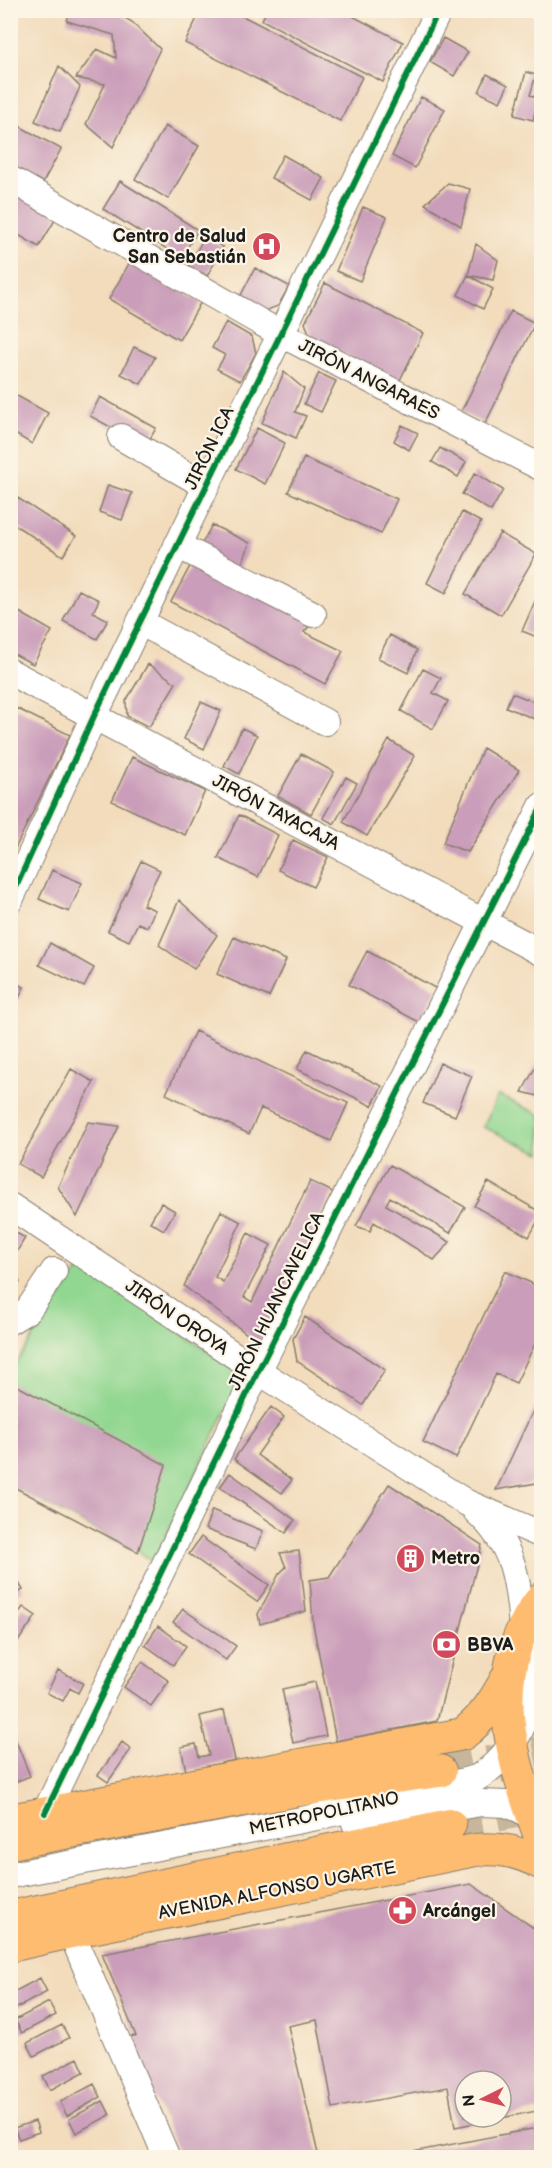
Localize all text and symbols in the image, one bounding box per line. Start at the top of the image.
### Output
place label: Centro de Salud San Sebastián [113,226,246,268]
hospital icon: Centro de Salud San Sebastián [251,230,283,262]
street label: JIRÓN ANGARAES [295,333,444,424]
street label: JIRÓN ICA [179,402,239,493]
street label: JIRÓN TAYACAJA [209,768,344,855]
street label: JIRÓN HUANCAVELICA [222,1208,329,1394]
street label: JIRÓN OROYA [121,1274,233,1360]
building icon: Metro [394,1542,426,1574]
place label: Metro [431,1548,480,1569]
bank icon: BBVA [430,1629,462,1661]
place label: BBVA [467,1635,514,1656]
street label: METROPOLITANO [247,1787,401,1840]
street label: AVENIDA ALFONSO UGARTE [156,1857,398,1924]
pharmacy icon: Arcángel [386,1895,418,1927]
place label: Arcángel [422,1901,496,1922]
north arrow [453,2069,513,2129]
text: N [459,2093,480,2107]

